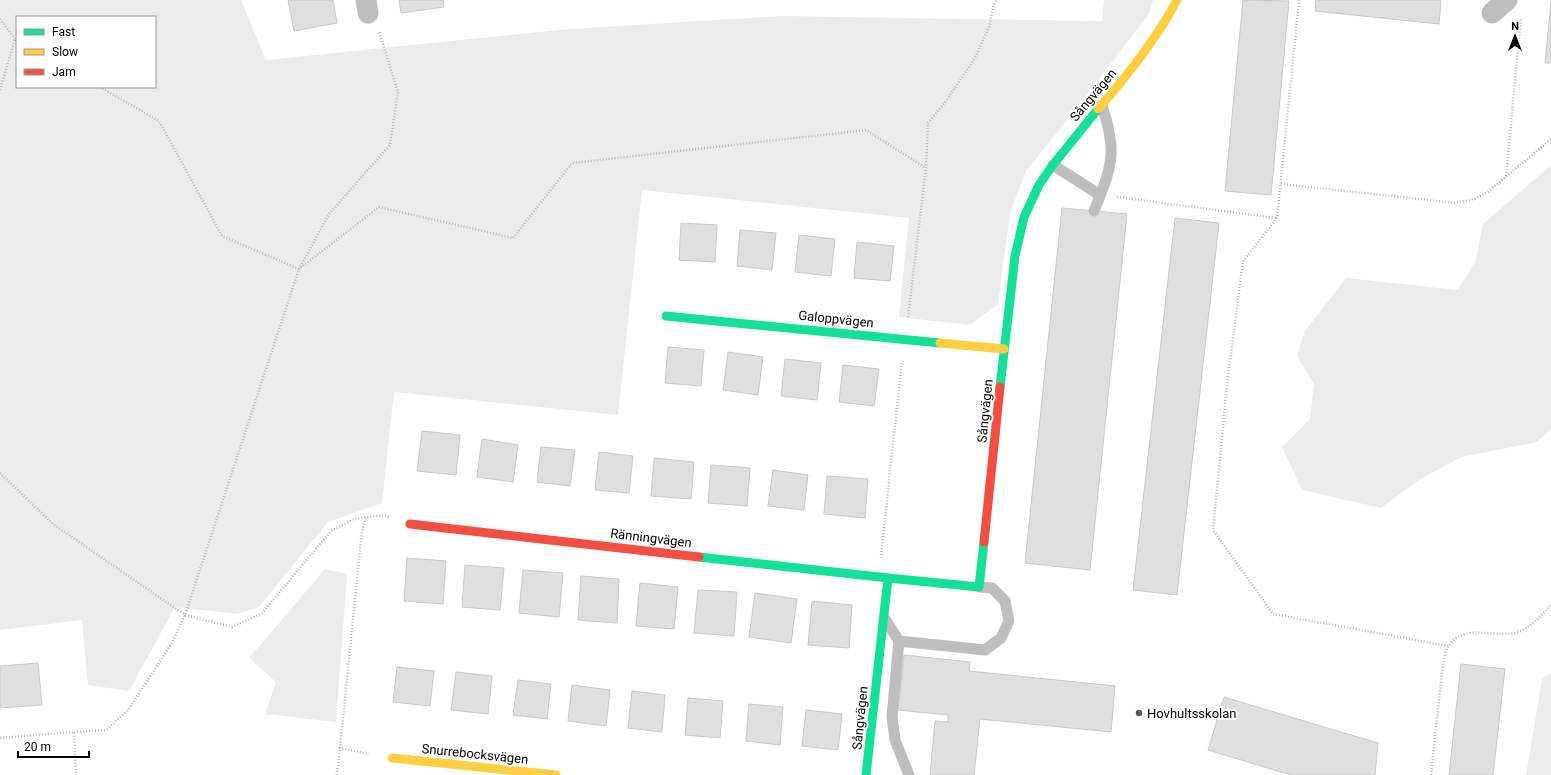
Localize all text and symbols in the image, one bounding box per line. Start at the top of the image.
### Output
legend [16,16,156,88]
north arrow [1495,16,1535,56]
text: N [1511,20,1519,33]
text: Fast [52,25,75,39]
text: Slow [52,45,78,59]
text: Jam [52,65,76,79]
street label: Sångvägen [1067,66,1119,124]
street label: Galoppvägen [798,308,874,330]
street label: Sångvägen [974,378,996,444]
street label: Ränningvägen [610,526,692,550]
street label: Sångvägen [849,685,871,751]
place label: Hovhultsskolan [1147,706,1236,721]
marker: Hovhultsskolan [1134,708,1144,718]
scale bar [18,733,89,759]
text: 20 m [24,740,51,754]
street label: Snurrebocksvägen [421,741,529,767]

